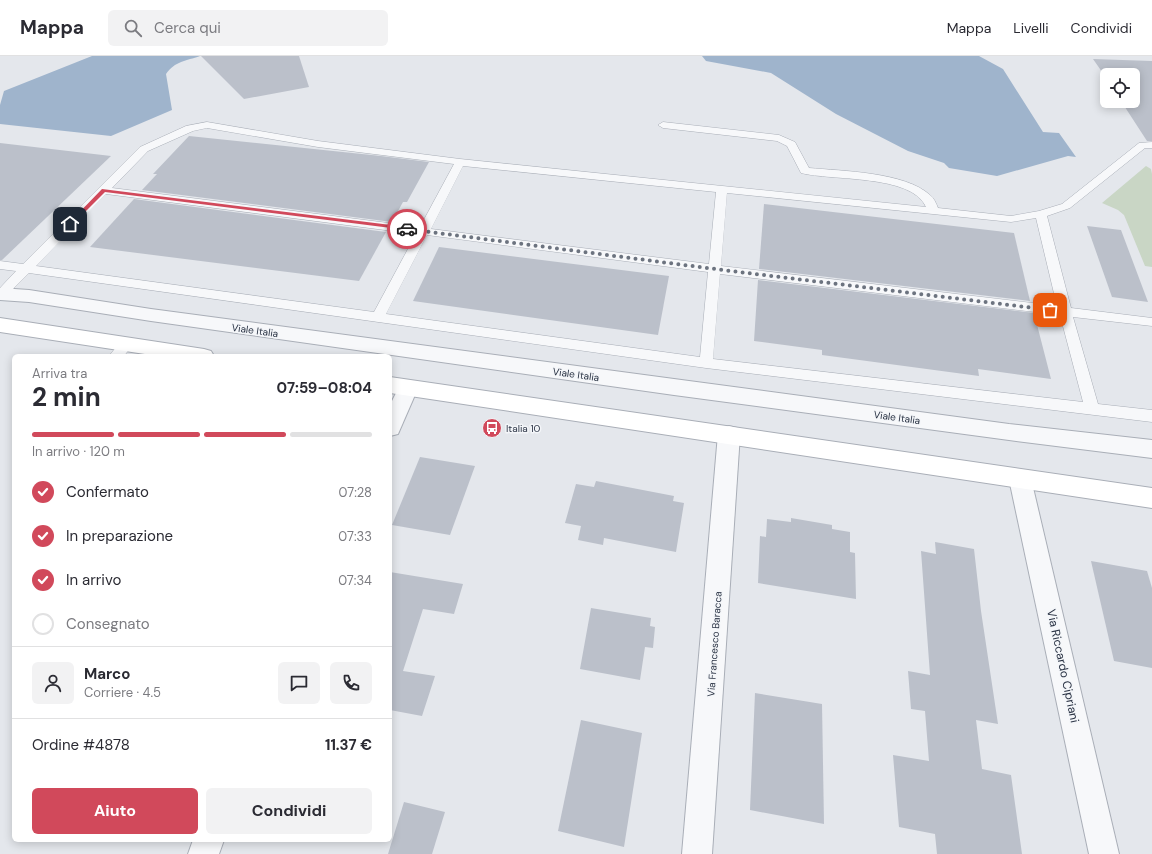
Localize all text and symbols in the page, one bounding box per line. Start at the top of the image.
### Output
search box [108,10,388,46]
text: Mappa [20,15,84,40]
icon: search [122,17,144,39]
text: Cerca qui [154,18,221,38]
text: Mappa [947,19,991,37]
text: Livelli [1013,19,1049,37]
text: Condividi [1071,19,1132,37]
map controls [1100,68,1140,108]
button: locate [1100,68,1140,108]
pin [53,207,87,241]
courier [387,209,427,249]
icon: home [59,213,81,235]
icon: car [396,218,418,240]
pin [1033,293,1067,327]
icon: bag [1039,299,1061,321]
street label: Viale Italia [231,321,279,340]
text: Arriva tra [32,365,87,382]
street label: Viale Italia [552,365,600,384]
text: 07:59–08:04 [277,378,372,398]
text: 2 min [32,380,101,414]
street label: Viale Italia [873,408,921,427]
bus stop icon: Italia 10 [481,417,503,439]
place label: Italia 10 [506,422,541,435]
text: In arrivo · 120 m [32,443,125,460]
icon: check [32,481,54,503]
text: Confermato [66,482,149,502]
text: 07:28 [339,484,372,501]
icon: check [32,525,54,547]
text: In preparazione [66,526,173,546]
text: 07:33 [338,528,372,545]
icon: check [32,569,54,591]
text: In arrivo [66,570,121,590]
text: 07:34 [338,572,372,589]
street label: Via Francesco Baracca [704,591,725,697]
street label: Via Riccardo Cipriani [1043,608,1083,724]
text: Consegnato [66,614,150,634]
button: person [32,662,74,704]
button: chat [278,662,320,704]
button: phone [330,662,372,704]
text: Marco [84,664,130,684]
text: Corriere · 4.5 [84,684,161,701]
text: Ordine #4878 [32,735,130,755]
text: 11.37 € [325,735,372,755]
button: Aiuto [32,788,198,834]
button: Condividi [206,788,372,834]

